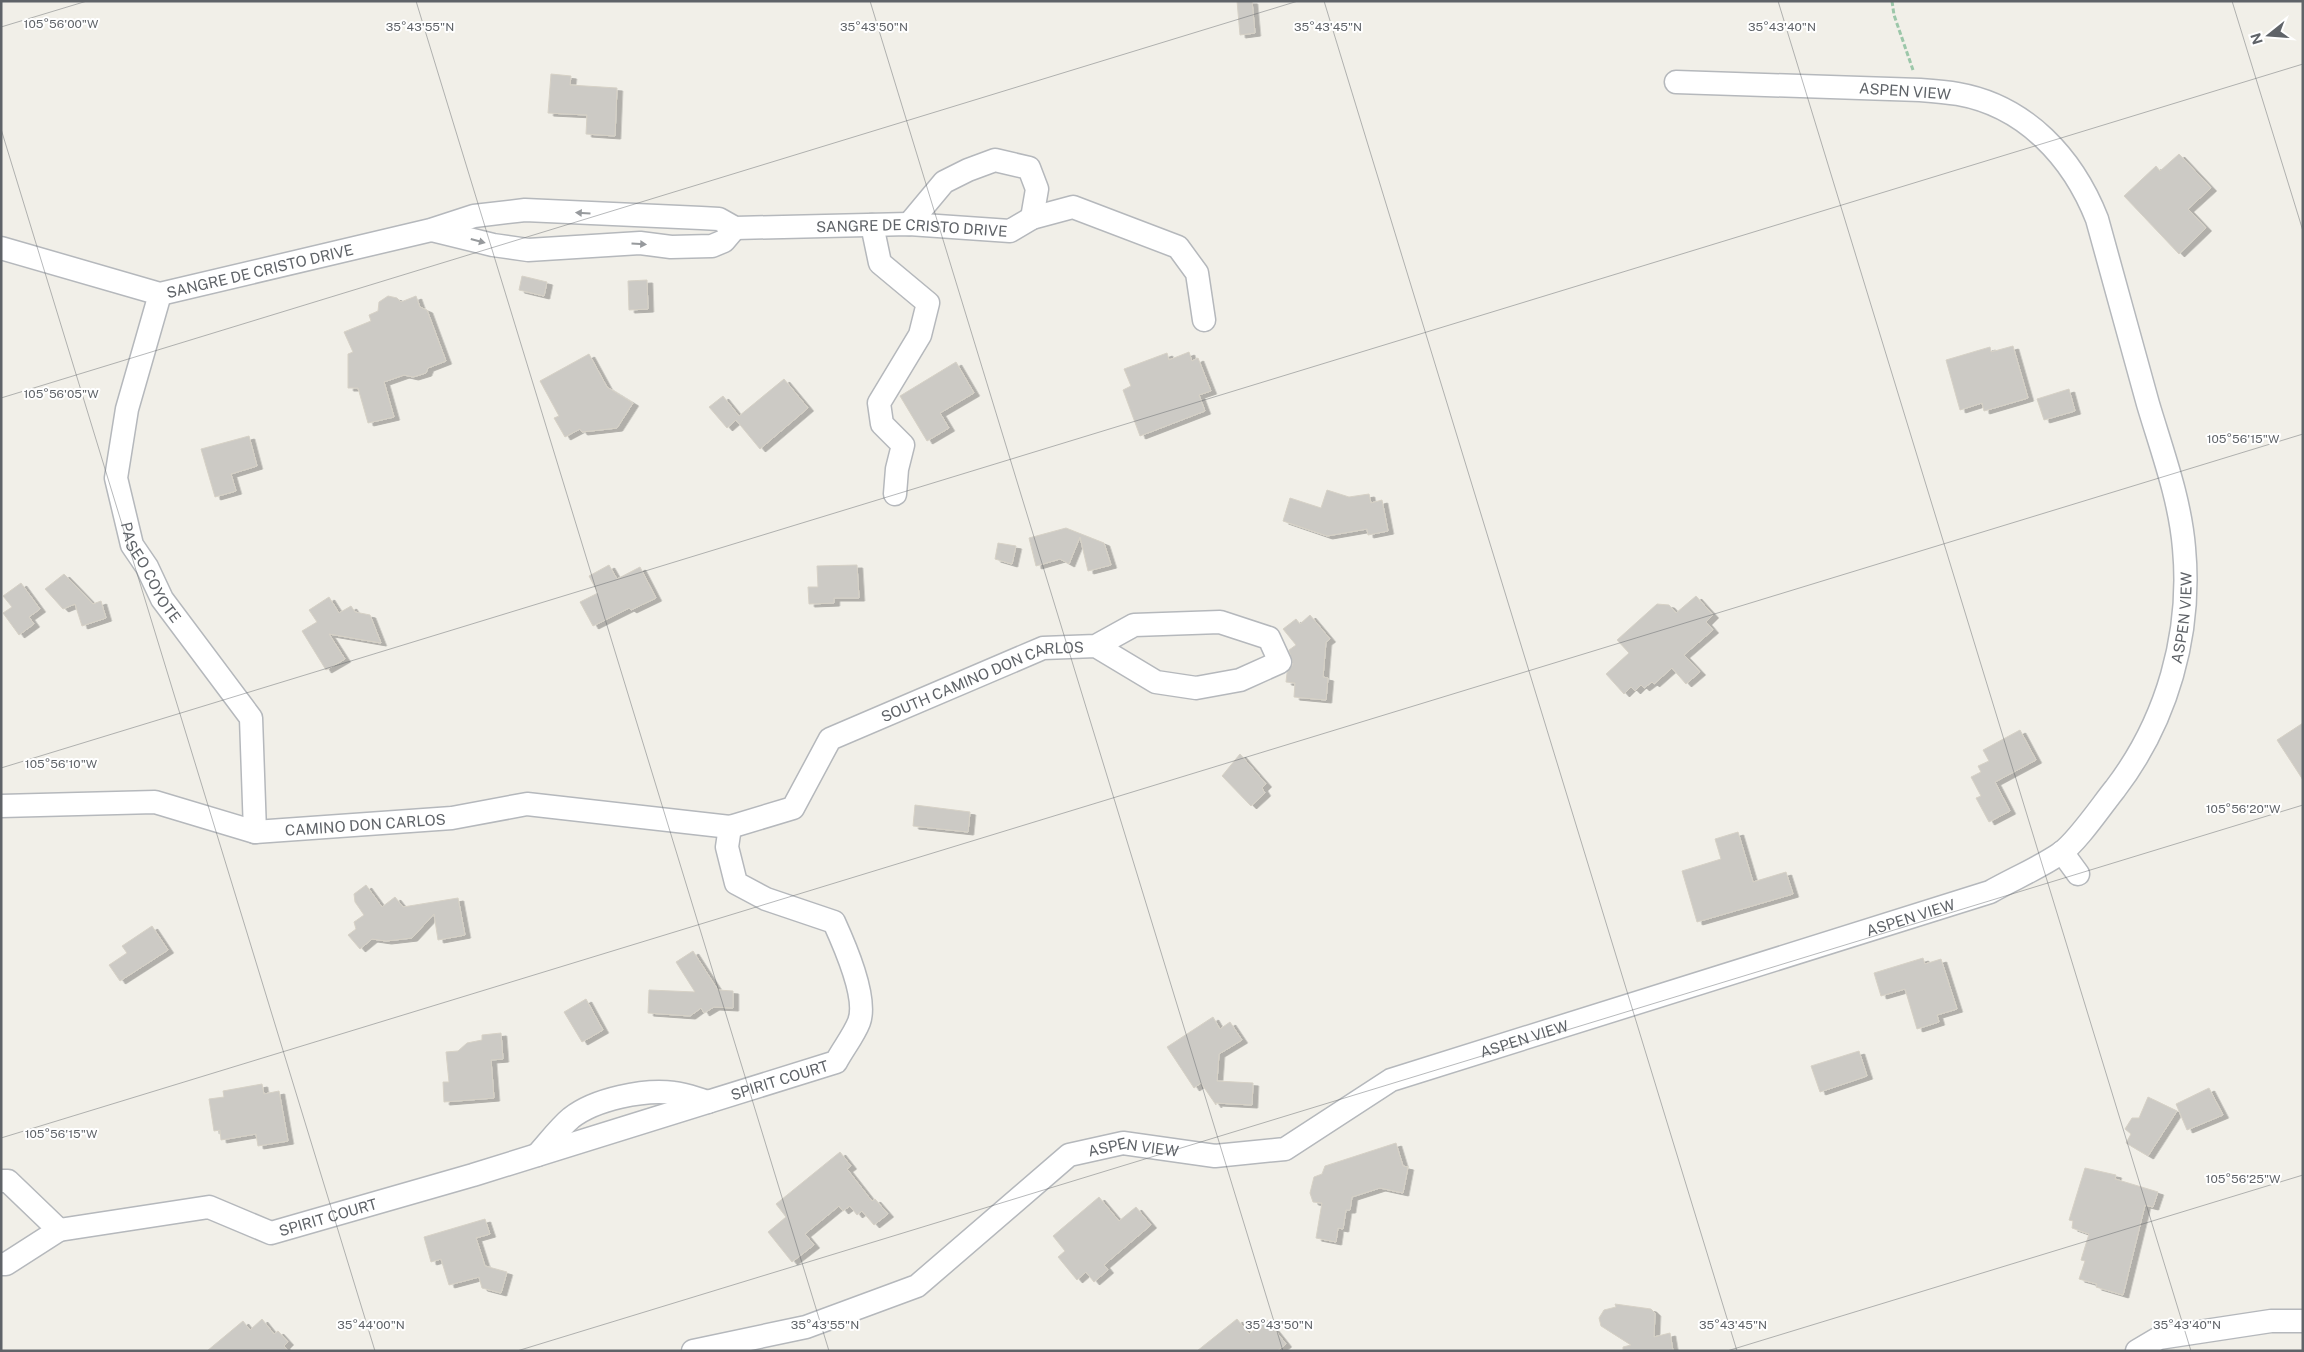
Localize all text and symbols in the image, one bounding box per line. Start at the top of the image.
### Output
north arrow [2244,10,2294,60]
text: 105°56'00"W [24,17,99,31]
text: 35°43'55"N [386,20,454,34]
text: 35°43'50"N [840,20,908,34]
text: 35°43'45"N [1294,20,1362,34]
text: 35°43'40"N [1748,20,1816,34]
text: N [2247,31,2266,46]
street label: ASPEN VIEW [1859,79,1951,103]
one-way arrow [575,209,591,217]
street label: SANGRE DE CRISTO DRIVE [816,215,1008,239]
one-way arrow [470,237,485,245]
street label: SANGRE DE CRISTO DRIVE [165,240,355,301]
one-way arrow [632,240,648,248]
text: 105°56'05"W [23,387,99,401]
text: 105°56'15"W [2207,432,2280,446]
street label: PASEO COYOTE [118,520,185,625]
street label: ASPEN VIEW [2167,572,2194,665]
street label: SOUTH CAMINO DON CARLOS [878,638,1084,725]
text: 105°56'10"W [25,757,98,771]
text: 105°56'20"W [2206,802,2281,816]
street label: CAMINO DON CARLOS [284,810,446,838]
street label: ASPEN VIEW [1864,895,1957,939]
street label: ASPEN VIEW [1478,1016,1570,1060]
street label: SPIRIT COURT [728,1056,830,1103]
text: 105°56'15"W [25,1127,98,1141]
street label: ASPEN VIEW [1086,1134,1180,1159]
text: 105°56'25"W [2206,1172,2281,1186]
street label: SPIRIT COURT [277,1195,379,1239]
text: 35°44'00"N [337,1318,405,1332]
text: 35°43'55"N [791,1318,859,1332]
text: 35°43'50"N [1245,1318,1313,1332]
text: 35°43'45"N [1699,1318,1767,1332]
text: 35°43'40"N [2153,1318,2221,1332]

